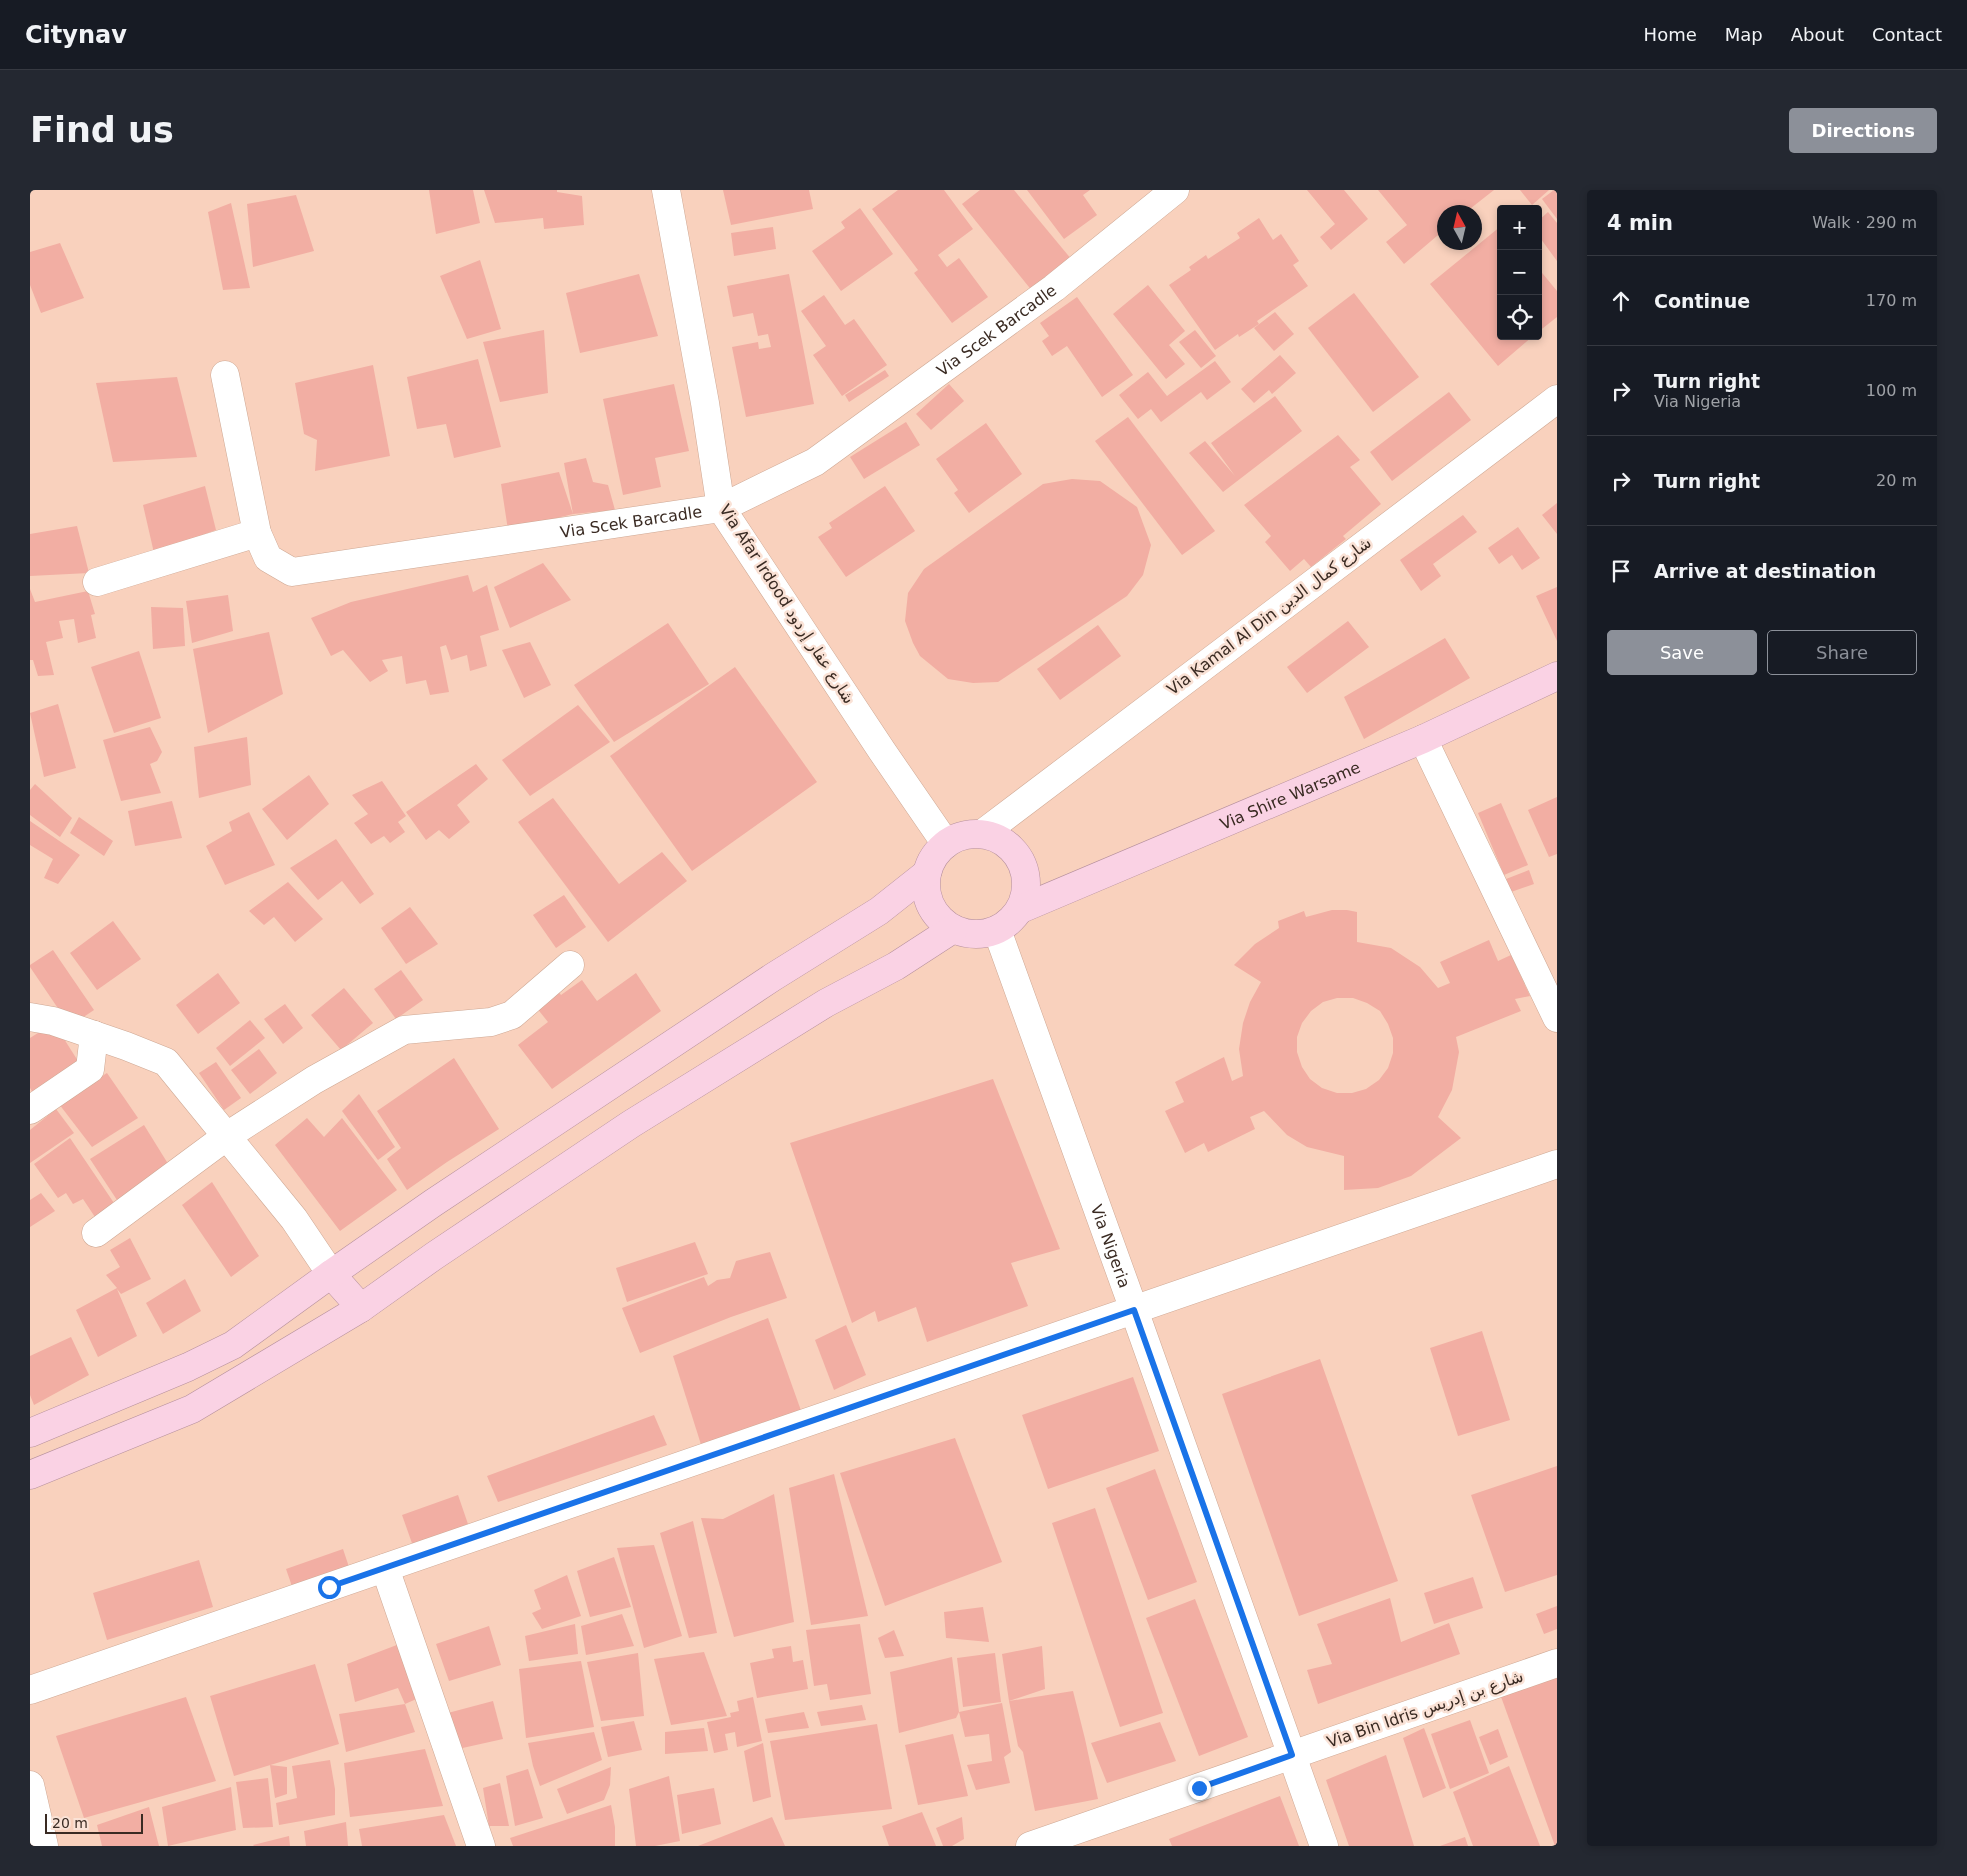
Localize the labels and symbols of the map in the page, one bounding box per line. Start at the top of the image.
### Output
north arrow [1437,205,1482,250]
street label: Via Scek Barcadle [933,280,1060,380]
street label: Via Scek Barcadle [559,501,703,541]
street label: Via Afar Irdood شارع عفار إردود [715,501,859,708]
street label: Via Kamal Al Din شارع كمال الدين [1163,533,1375,700]
street label: Via Shire Warsame [1217,757,1363,833]
street label: Via Nigeria [1087,1202,1135,1290]
route start [318,1576,341,1599]
street label: Via Bin Idris شارع بن إدريس [1324,1666,1526,1753]
route end [1188,1777,1211,1800]
scale bar [45,1811,142,1834]

